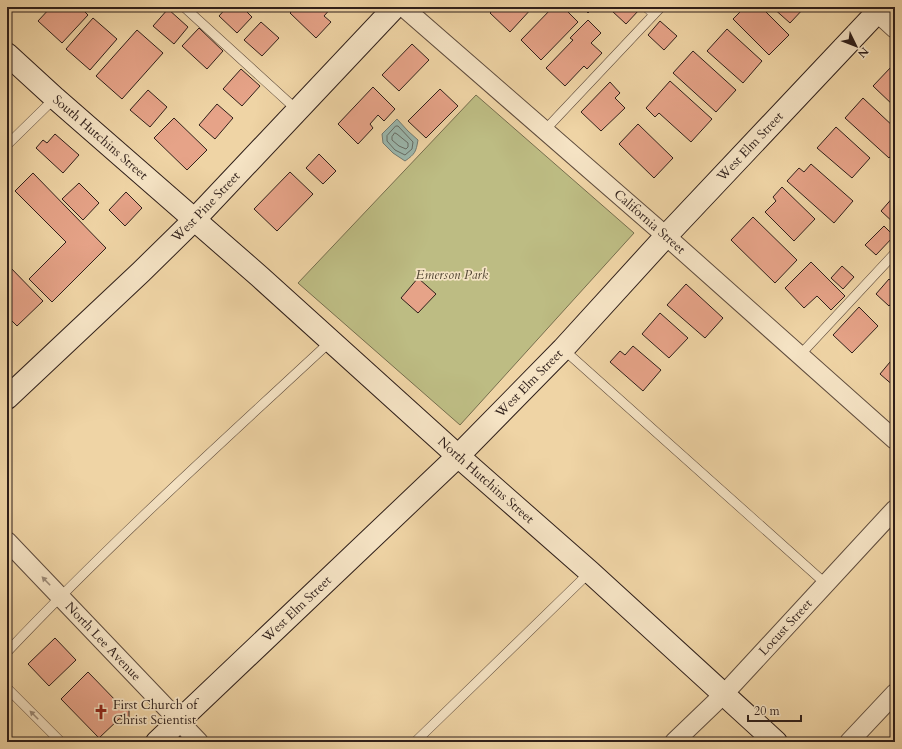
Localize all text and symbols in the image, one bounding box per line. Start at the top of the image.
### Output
north arrow [836,26,876,66]
text: N [854,44,872,61]
street label: South Hutchins Street [49,91,152,184]
street label: West Elm Street [712,108,788,186]
street label: West Pine Street [167,168,244,247]
street label: California Street [610,185,689,258]
park label: Emerson Park [416,266,489,284]
street label: West Elm Street [491,345,567,422]
street label: North Hutchins Street [434,433,538,528]
street label: West Elm Street [258,572,336,647]
one-way arrow [41,576,51,586]
street label: Locust Street [755,595,816,660]
street label: North Lee Avenue [61,598,145,685]
place label: First Church of Christ Scientist [113,696,199,729]
scale bar [748,697,801,723]
church icon: First Church of Christ Scientist [92,703,110,721]
text: 20 m [754,703,781,719]
one-way arrow [29,710,39,720]

